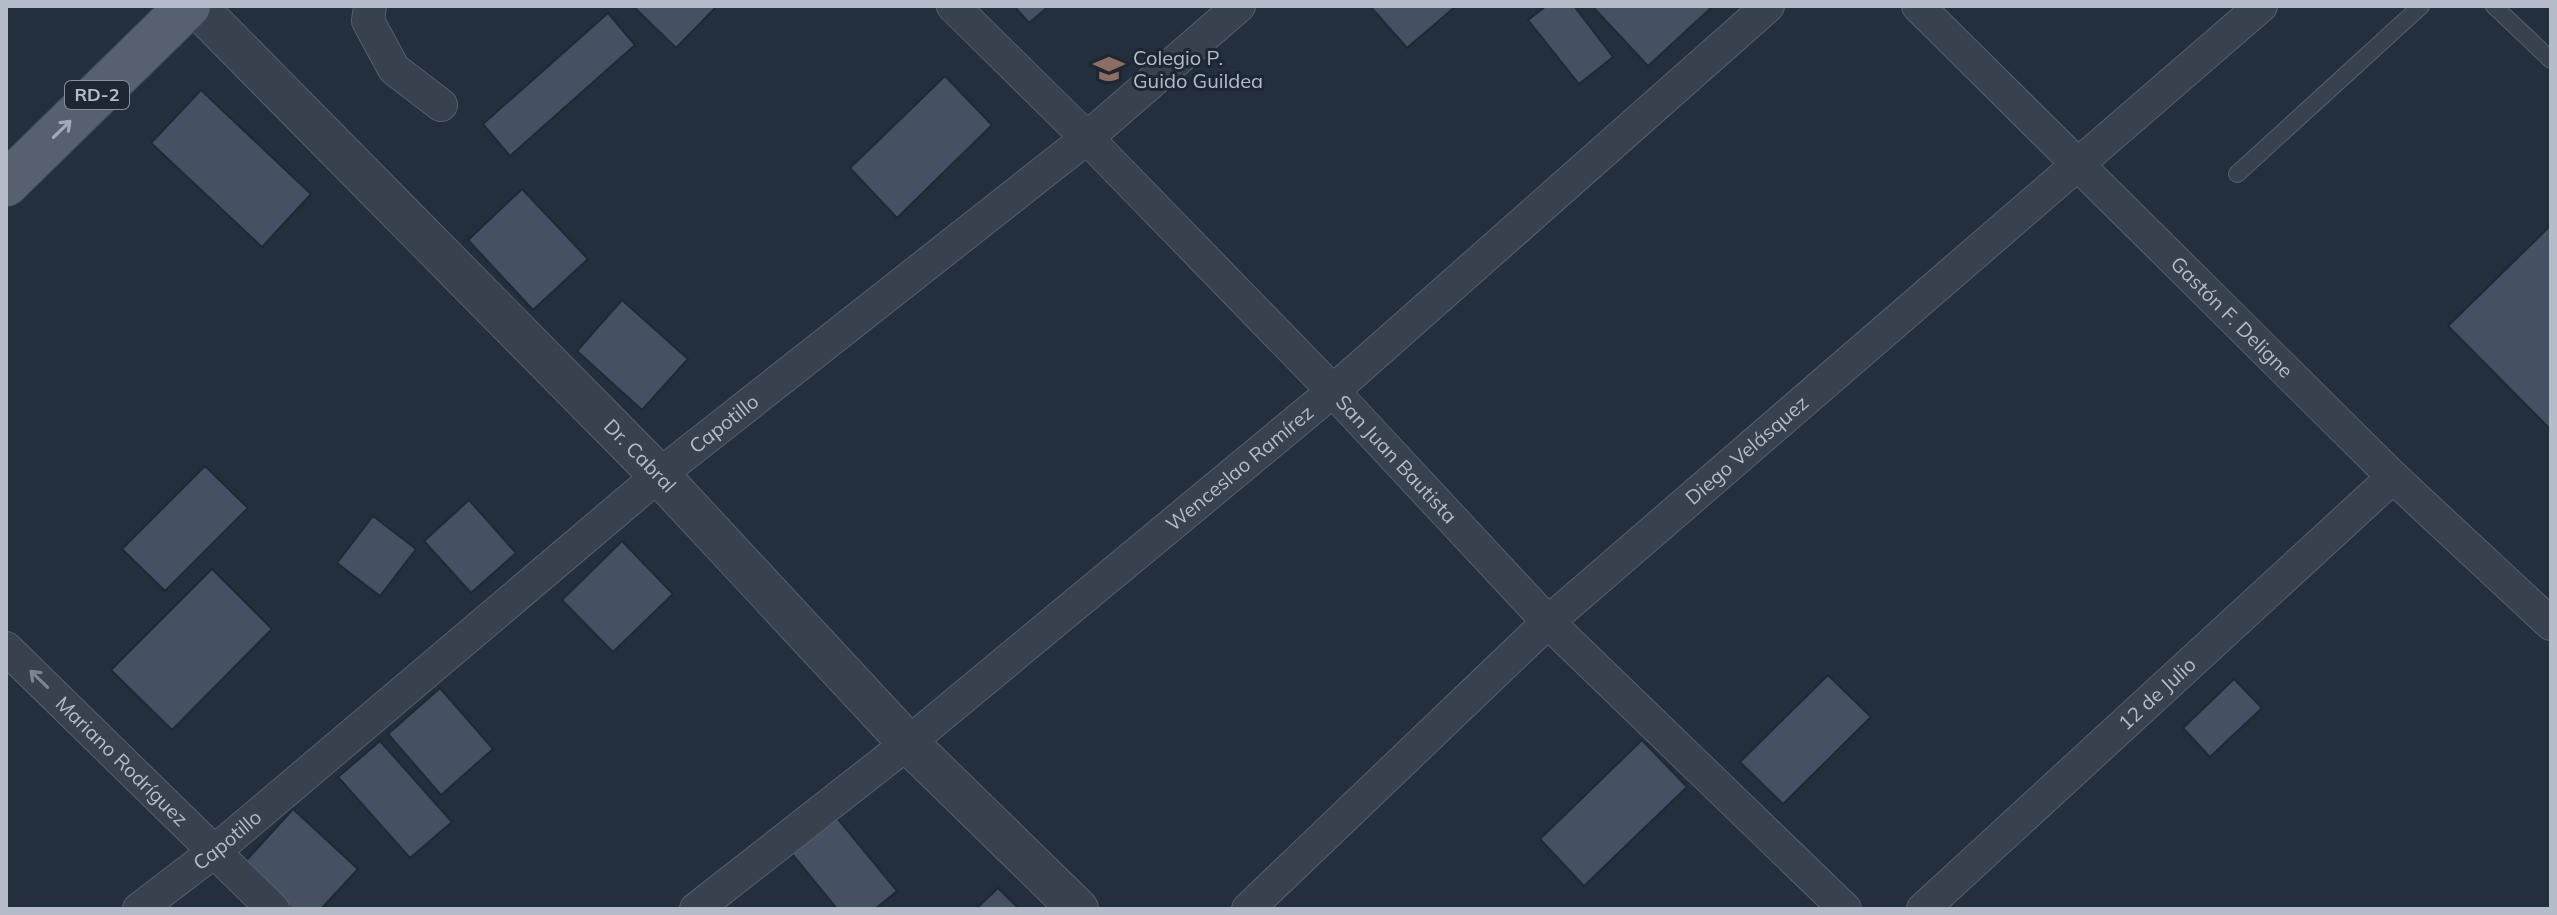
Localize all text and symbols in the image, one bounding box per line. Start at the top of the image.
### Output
place label: Colegio P. Guido Guildea [1133,45,1263,93]
school or university icon: Colegio P. Guido Guildea [1092,52,1126,86]
road number: RD-2 [65,81,129,109]
one-way arrow [52,120,71,139]
street label: Gastón F. Deligne [2166,251,2299,383]
street label: Capotillo [684,389,763,459]
street label: San Juan Bautista [1331,389,1463,528]
street label: Diego Velásquez [1680,390,1813,510]
street label: Wenceslao Ramírez [1161,399,1318,536]
street label: Dr. Cabral [599,414,682,497]
street label: 12 de Julio [2113,652,2201,735]
one-way arrow [29,670,49,689]
street label: Mariano Rodríguez [51,691,194,831]
street label: Capotillo [188,804,266,875]

